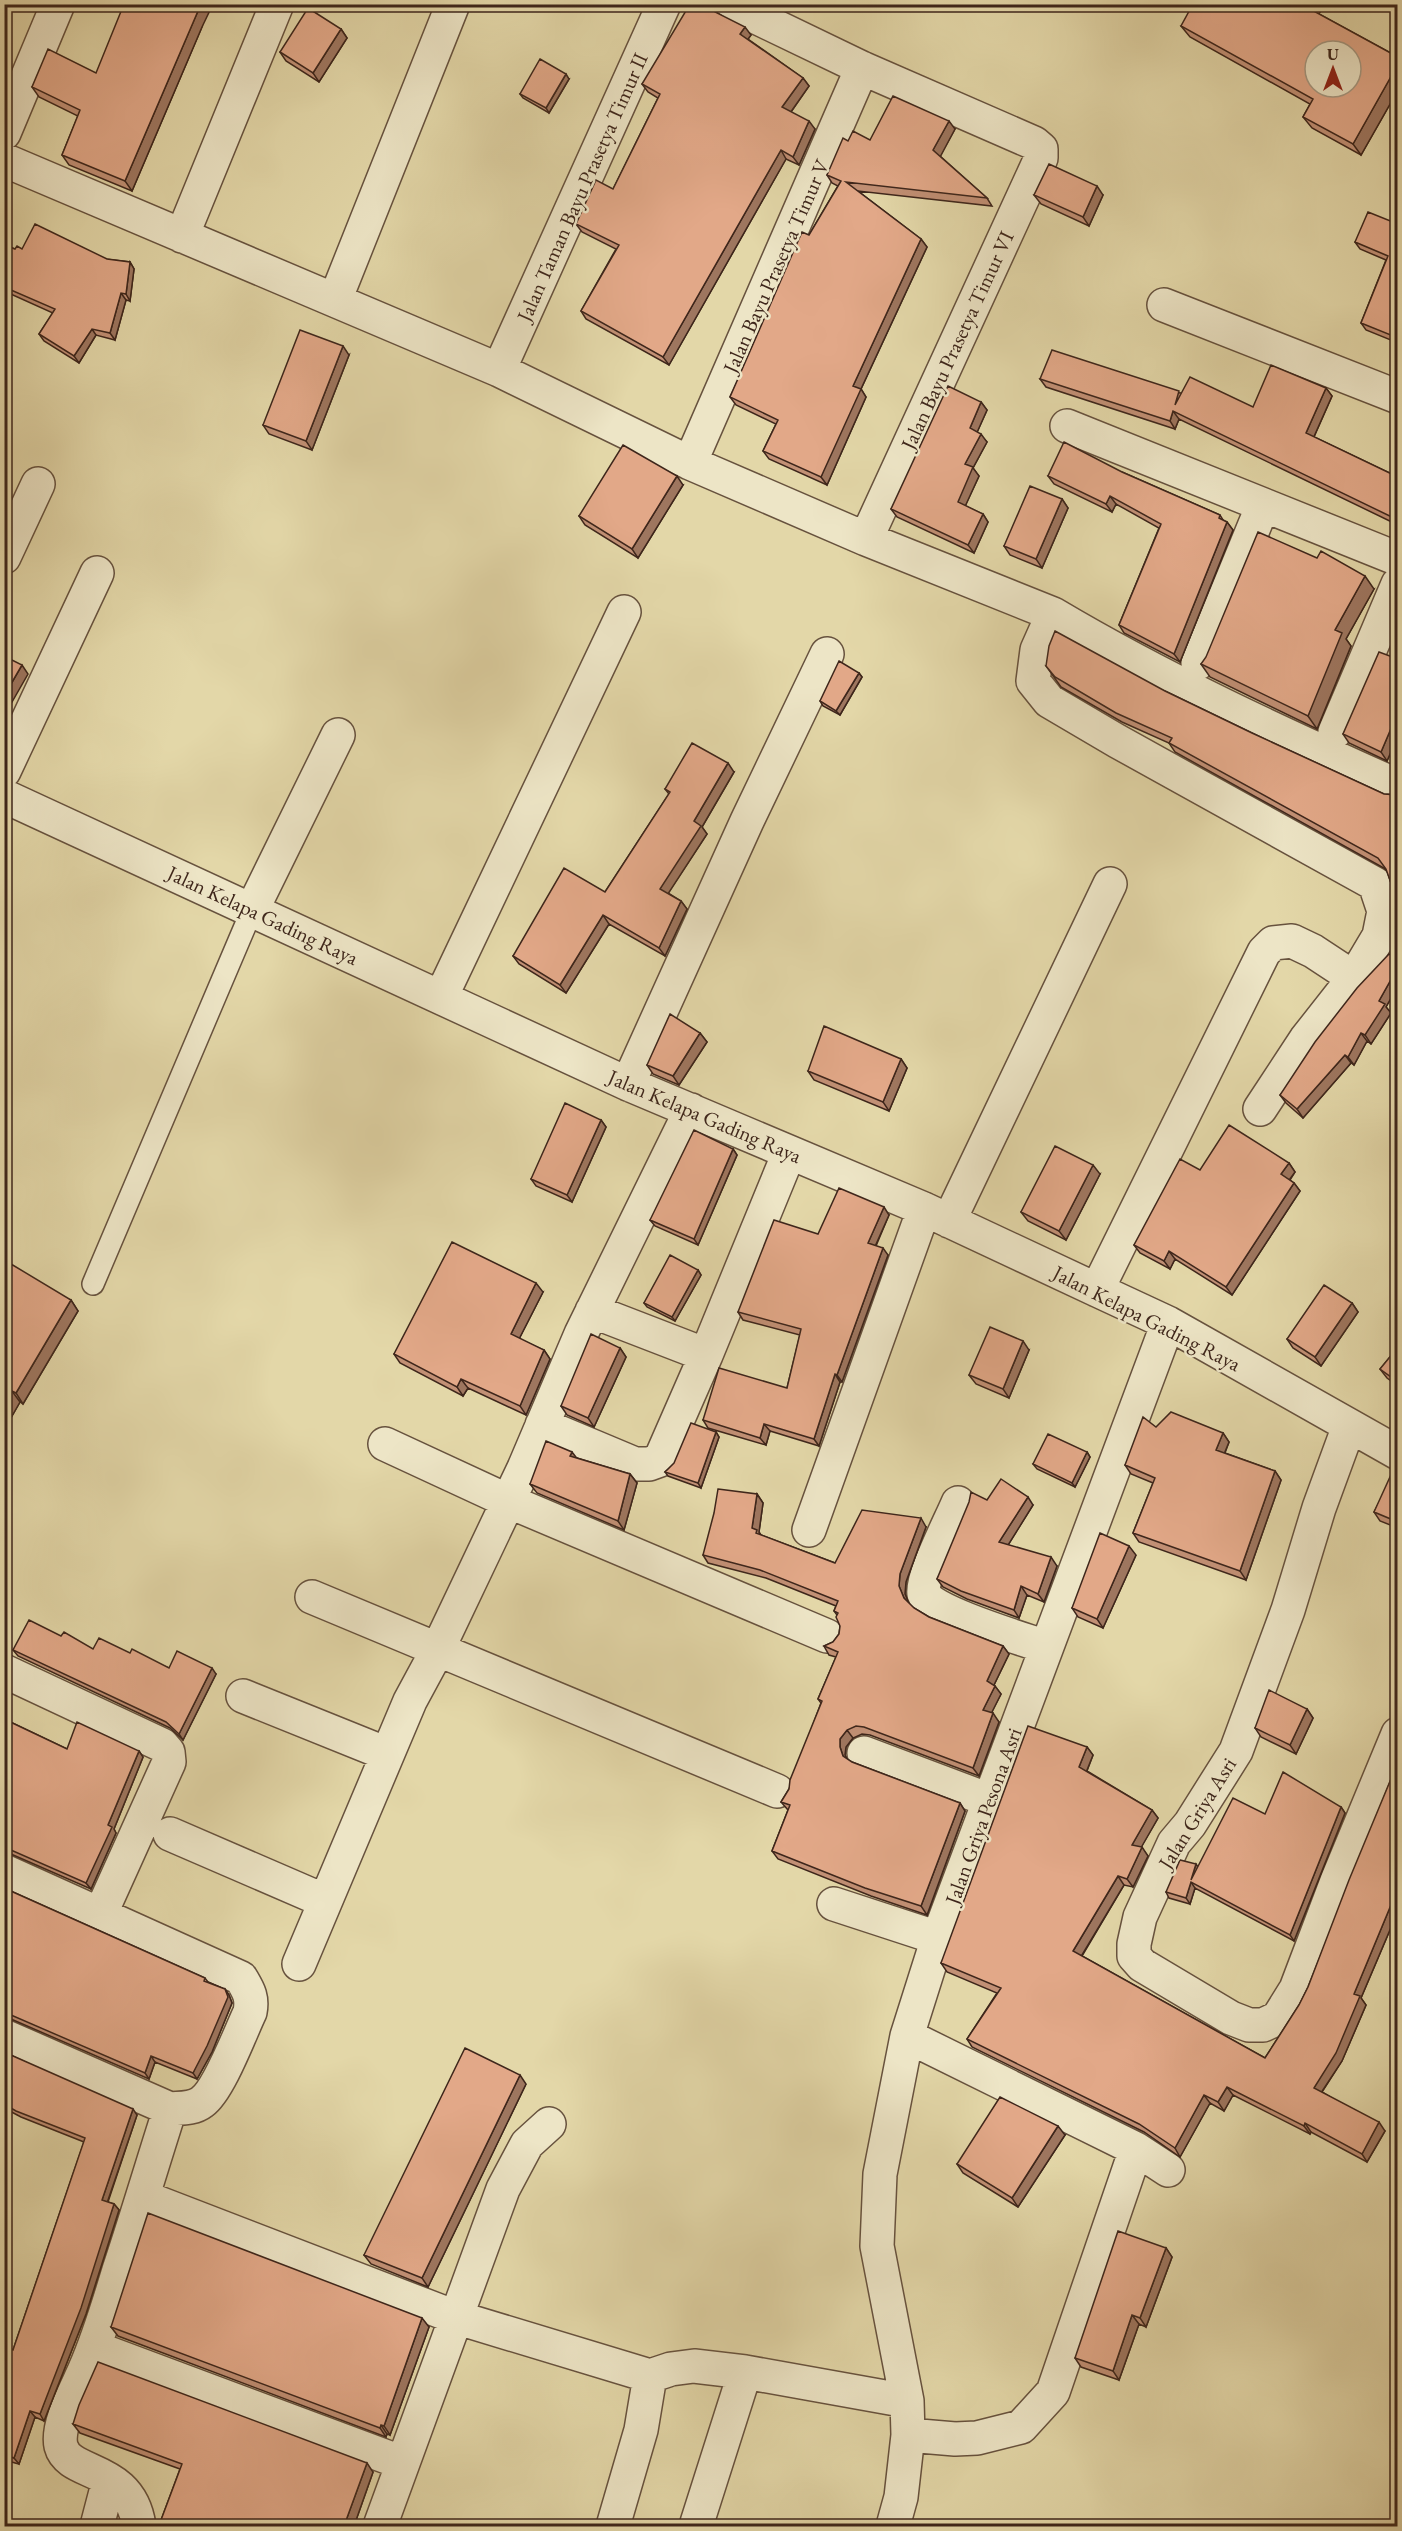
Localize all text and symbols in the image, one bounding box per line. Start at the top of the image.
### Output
north arrow [1303,39,1363,99]
text: U [1327,44,1339,65]
street label: Jalan Taman Bayu Prasetya Timur II [510,48,654,328]
street label: Jalan Bayu Prasetya Timur V [716,154,836,379]
street label: Jalan Bayu Prasetya Timur VI [894,226,1020,456]
street label: Jalan Kelapa Gading Raya [161,858,363,971]
street label: Jalan Kelapa Gading Raya [602,1062,806,1169]
street label: Jalan Kelapa Gading Raya [1047,1258,1246,1377]
street label: Jalan Griya Pesona Asri [938,1724,1028,1910]
street label: Jalan Griya Asri [1151,1752,1242,1876]

